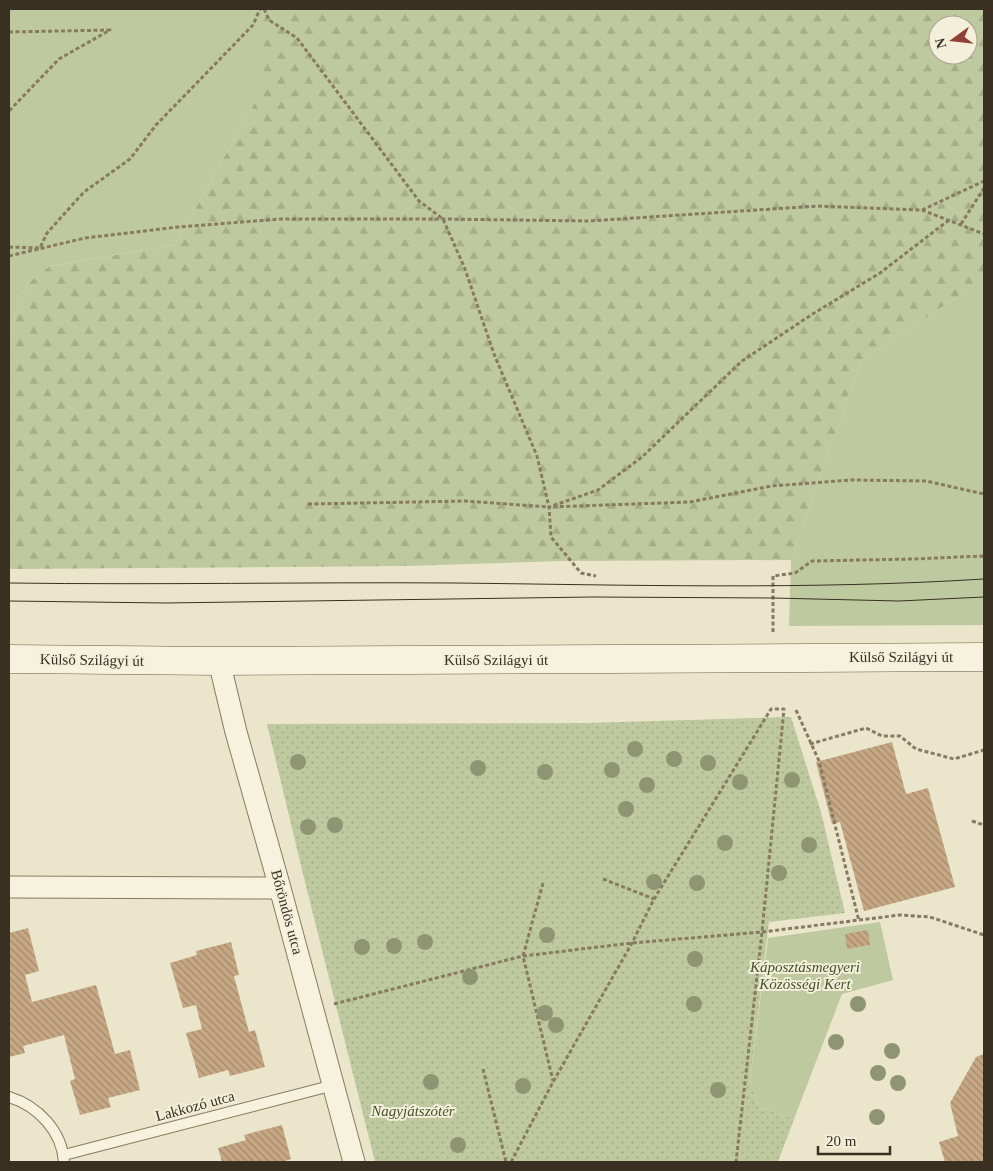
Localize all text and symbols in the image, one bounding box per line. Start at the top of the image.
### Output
north arrow [928,15,978,65]
text: N [932,36,949,50]
street label: Külső Szilágyi út [849,649,954,665]
street label: Külső Szilágyi út [40,651,145,669]
street label: Külső Szilágyi út [444,652,549,668]
street label: Bőröndös utca [268,868,306,956]
park label: Káposztásmegyeri Közösségi Kert [749,959,860,992]
street label: Lakkozó utca [154,1088,237,1124]
park label: Nagyjátszótér [370,1103,455,1119]
scale bar [818,1124,890,1156]
text: 20 m [826,1133,857,1149]

